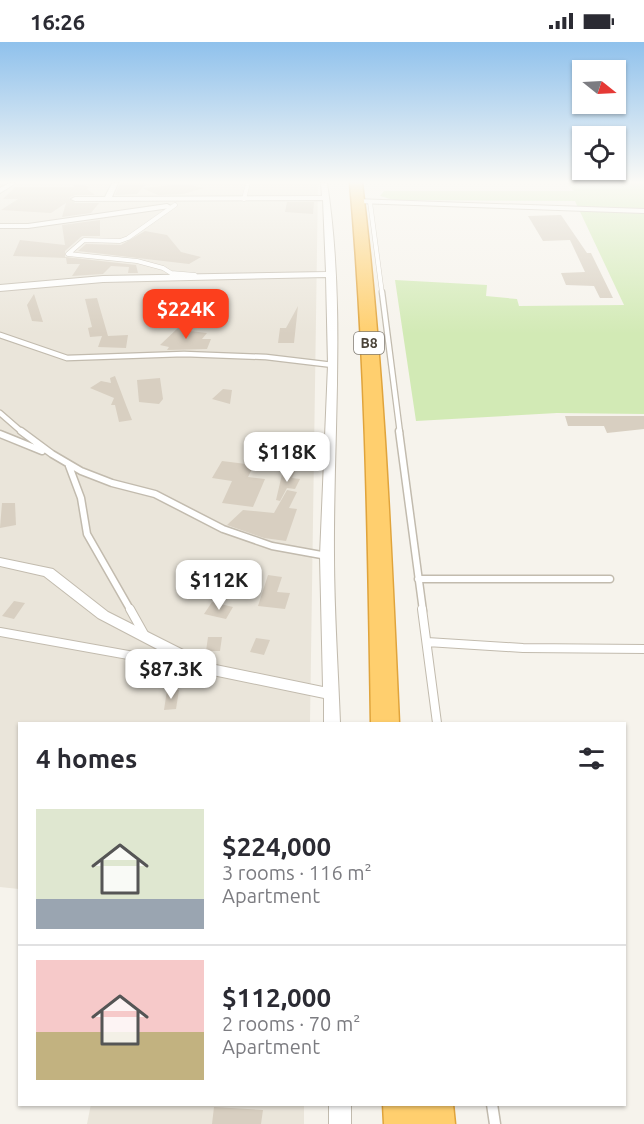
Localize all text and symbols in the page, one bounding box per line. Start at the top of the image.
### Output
text: 16:26 [30,9,85,34]
north arrow [572,60,626,114]
map controls [572,60,626,180]
button: locate [572,126,626,180]
pin: $224K [144,289,228,340]
text: $224K [157,297,215,320]
road number: B8 [354,332,384,354]
pin: $118K [245,432,329,483]
text: $118K [258,440,316,463]
pin: $112K [177,560,261,611]
text: $112K [190,568,248,591]
pin: $87.3K [122,649,220,700]
text: $87.3K [139,657,203,680]
icon: filters [575,742,608,775]
text: 4 homes [36,744,137,773]
text: $224,000 [222,832,331,861]
icon: home [84,833,156,905]
text: 3 rooms · 116 m² [222,861,372,884]
text: Apartment [222,884,320,907]
text: $112,000 [222,983,331,1012]
icon: home [84,984,156,1056]
text: 2 rooms · 70 m² [222,1012,360,1035]
text: Apartment [222,1035,320,1058]

